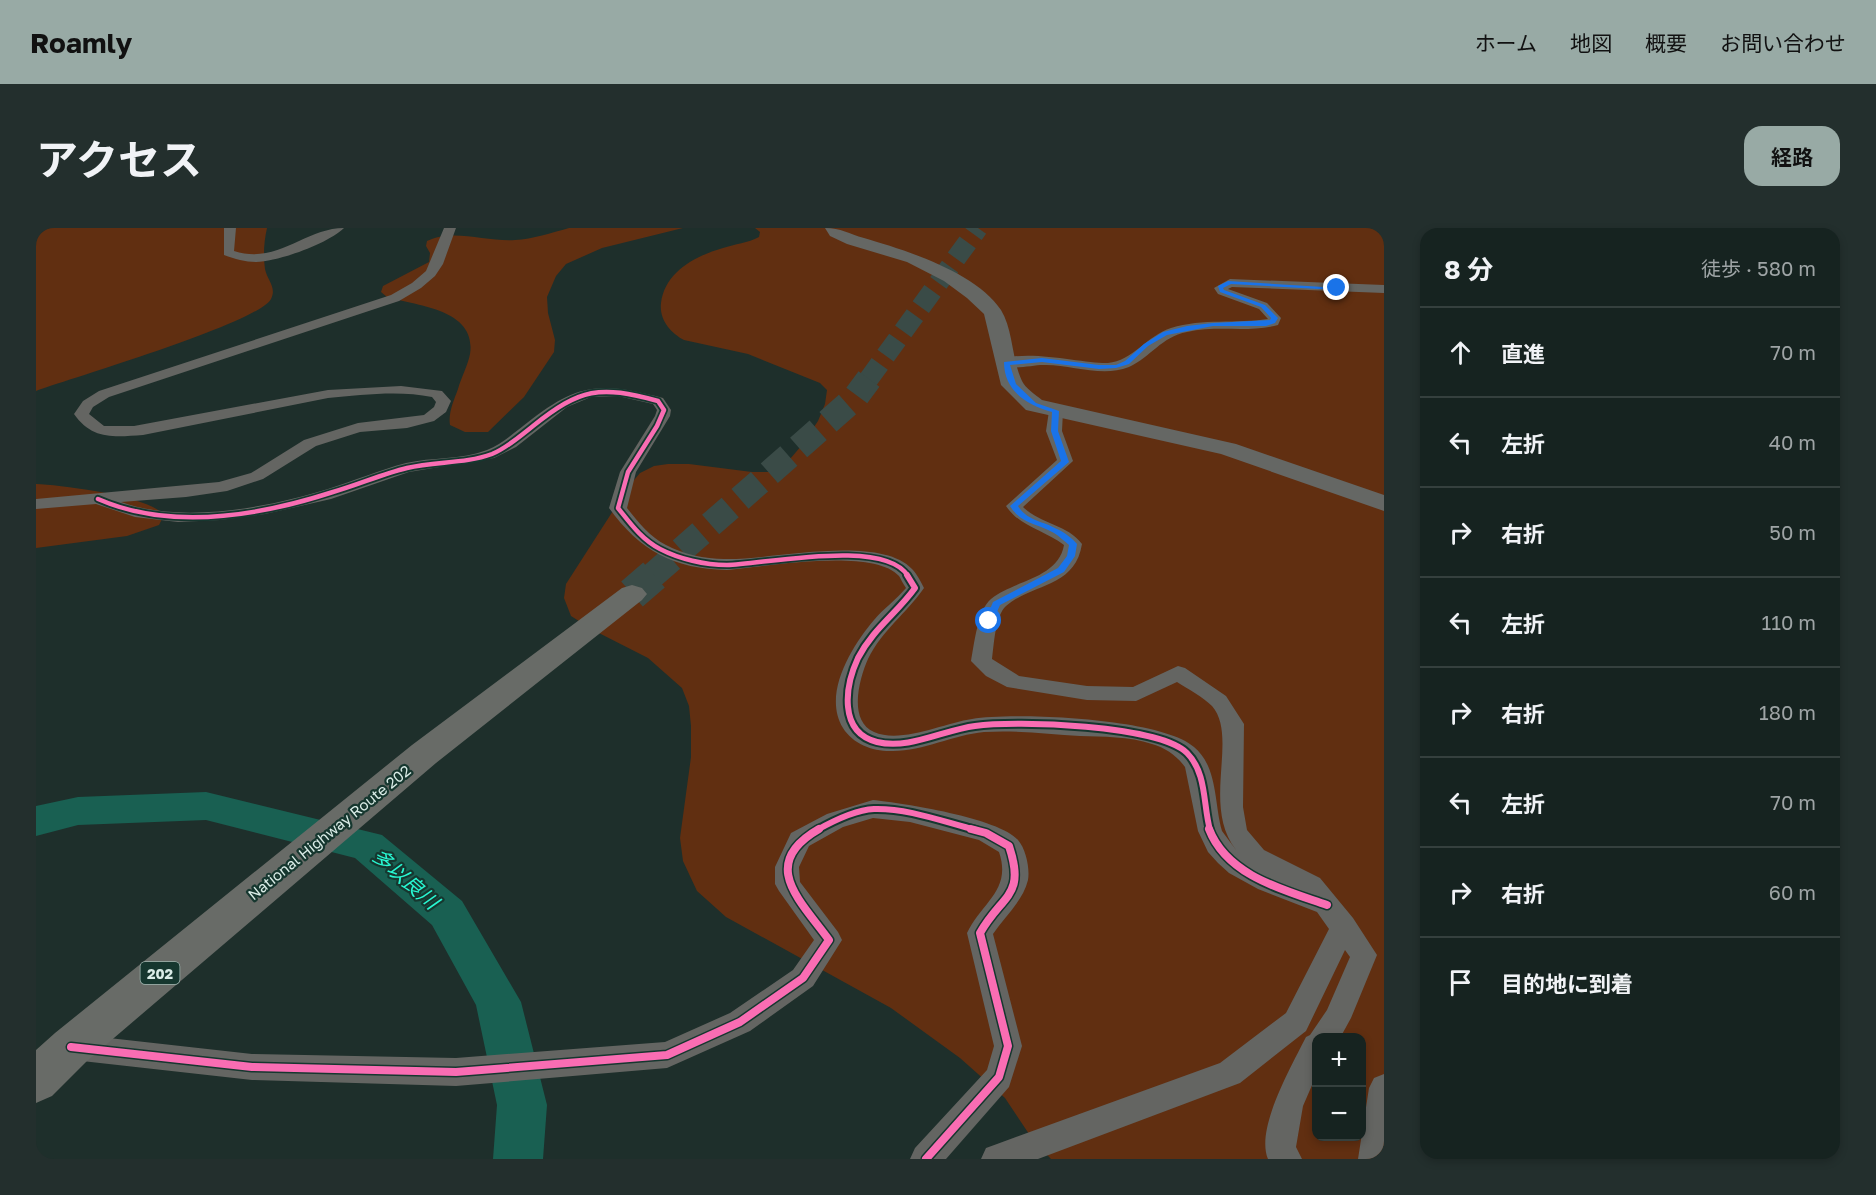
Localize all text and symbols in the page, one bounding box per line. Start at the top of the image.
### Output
text: Roamly [30,26,132,59]
text: ホーム [1475,30,1537,56]
text: 地図 [1570,30,1612,56]
text: 概要 [1645,30,1687,56]
text: お問い合わせ [1720,30,1846,56]
button: 経路 [1744,126,1840,186]
text: アクセス [36,134,202,184]
text: 8 分 [1444,254,1493,285]
text: 徒歩 · 580 m [1701,256,1816,280]
route end [1323,274,1349,300]
icon: ahead [1444,336,1477,369]
text: 直進 [1501,340,1545,367]
text: 70 m [1770,340,1816,364]
icon: left [1444,426,1477,459]
text: 左折 [1501,430,1545,457]
text: 40 m [1769,430,1816,454]
icon: right [1444,516,1477,549]
text: 右折 [1501,520,1545,547]
text: 50 m [1769,520,1816,544]
icon: left [1444,606,1477,639]
route start [975,607,1001,633]
text: 左折 [1501,610,1545,637]
text: 110 m [1762,610,1816,634]
icon: right [1444,696,1477,729]
text: 右折 [1501,700,1545,727]
text: 180 m [1759,700,1816,724]
street label: National Highway Route 202 [244,761,414,903]
icon: left [1444,786,1477,819]
text: 左折 [1501,790,1545,817]
text: 70 m [1770,790,1816,814]
water label: 多以良川 [368,843,446,915]
icon: right [1444,876,1477,909]
text: 右折 [1501,880,1545,907]
text: 60 m [1769,880,1816,904]
road number: 202 [140,962,180,984]
icon: arrive [1444,966,1477,999]
text: 目的地に到着 [1501,970,1633,997]
map controls [1312,1033,1366,1141]
button: + [1312,1033,1366,1087]
button: − [1312,1087,1366,1141]

